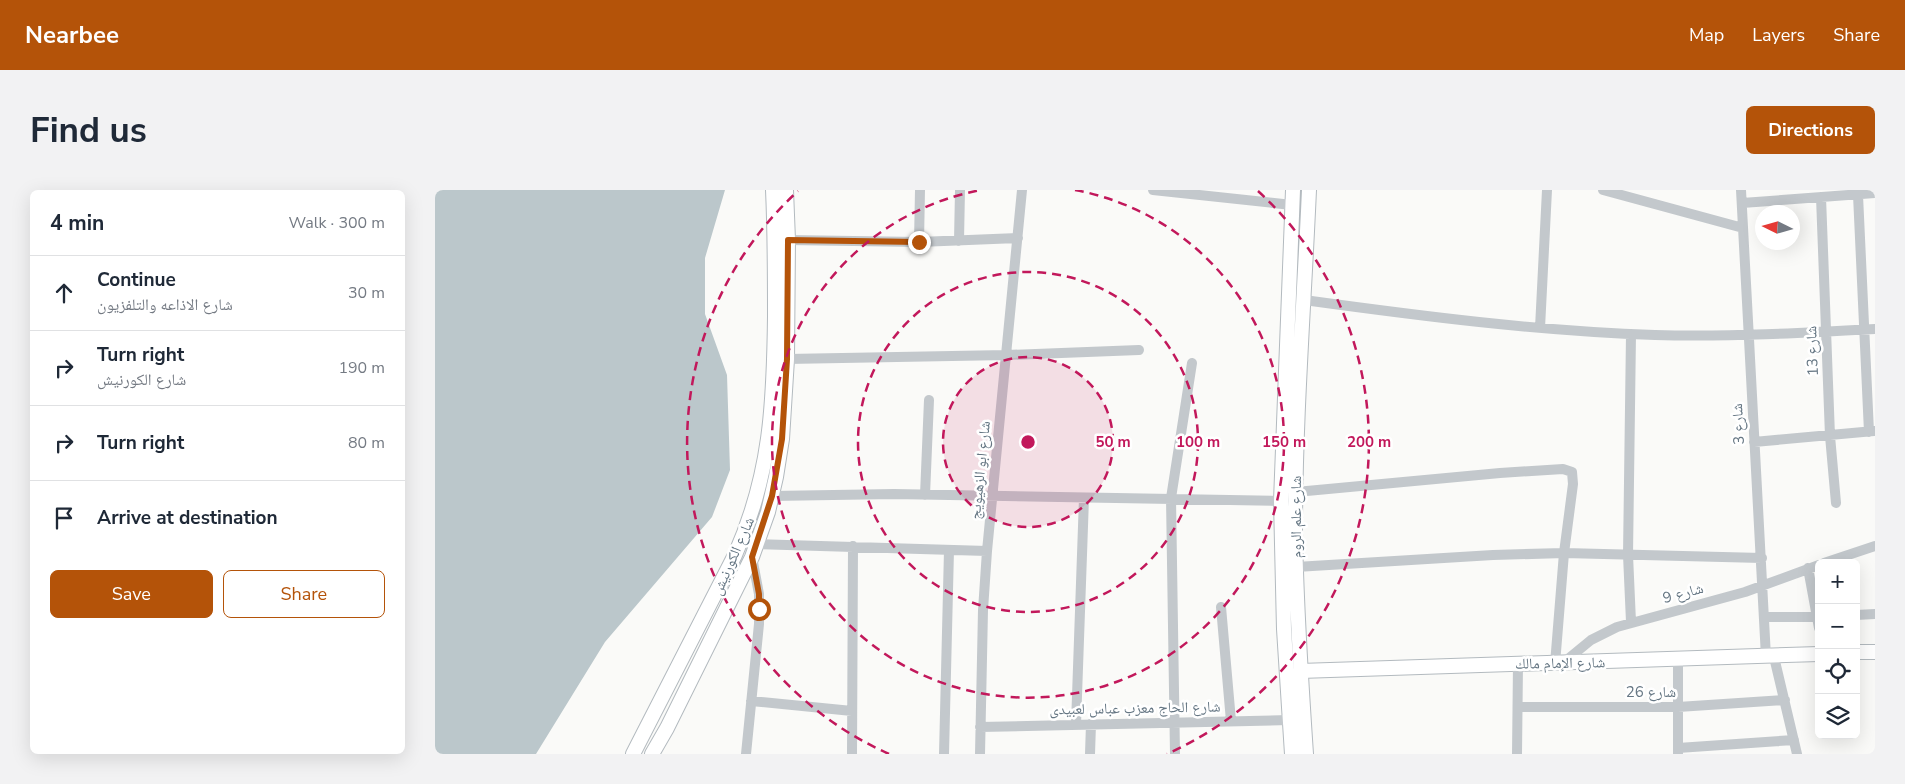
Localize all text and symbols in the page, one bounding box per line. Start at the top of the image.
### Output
text: Nearbee [25,19,119,51]
text: Map [1689,23,1724,47]
text: Layers [1752,23,1805,47]
text: Share [1833,23,1880,47]
button: Directions [1746,106,1875,154]
text: Find us [30,107,147,154]
north arrow [1755,205,1800,250]
text: 4 min [50,209,104,237]
text: Walk · 300 m [289,212,385,234]
route end [908,231,931,254]
text: Continue [97,267,176,293]
icon: ahead [50,279,78,307]
text: 30 m [348,282,385,304]
text: شارع الاذاعه والتلفزيون [97,294,233,316]
street label: شارع 13 [1801,325,1823,377]
text: Turn right [97,342,184,368]
icon: right [50,354,78,382]
text: 190 m [338,357,385,379]
text: شارع الكورنيش [97,369,186,391]
street label: شارع 3 [1727,403,1749,445]
street label: شارع ابو الزهيويج [965,420,995,520]
icon: right [50,429,78,457]
text: Turn right [97,430,184,456]
text: 80 m [348,432,385,454]
text: 50 m [1095,432,1131,452]
text: 100 m [1176,432,1220,452]
text: 150 m [1262,432,1306,452]
text: 200 m [1347,432,1391,452]
centre of rings [1019,433,1037,451]
street label: شارع علم الروم [1286,476,1306,558]
icon: arrive [50,504,78,532]
text: Arrive at destination [97,505,278,531]
street label: شارع الكورنيش [707,514,759,598]
map controls [1815,559,1860,739]
button: + [1815,559,1860,604]
button: Save [50,570,213,618]
button: Share [223,570,385,618]
street label: شارع 9 [1660,578,1706,608]
route start [748,598,771,621]
button: − [1815,604,1860,649]
button: locate [1815,649,1860,694]
street label: شارع الإمام مالك [1515,652,1605,674]
street label: شارع 26 [1626,682,1676,702]
button: layers [1815,694,1860,739]
street label: شارع الحاج معزب عباس لعبيدى [1049,697,1221,719]

